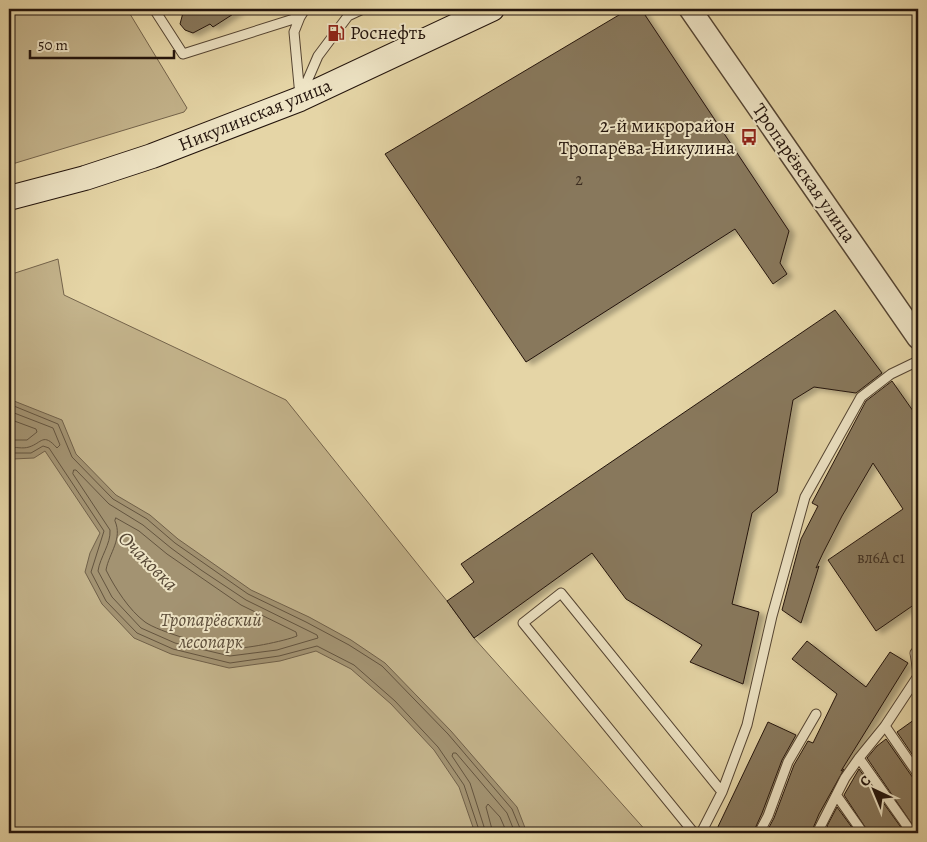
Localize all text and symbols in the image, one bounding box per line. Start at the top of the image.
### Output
place label: Роснефть [350,20,425,46]
fuel station icon: Роснефть [326,23,346,43]
scale bar [30,28,174,60]
text: 50 m [38,35,68,55]
street label: Никулинская улица [174,72,336,158]
street label: Тропарёвская улица [746,98,862,248]
place label: 2-й микрорайон Тропарёва-Никулина [559,113,735,161]
bus stop icon: 2-й микрорайон Тропарёва-Никулина [739,127,759,147]
house number: 2 [575,169,583,191]
water label: Очаковка [112,525,184,597]
house number: вл6А с1 [857,547,905,569]
park label: Тропарёвский лесопарк [160,607,262,655]
north arrow [850,764,900,814]
text: С [856,771,875,791]

